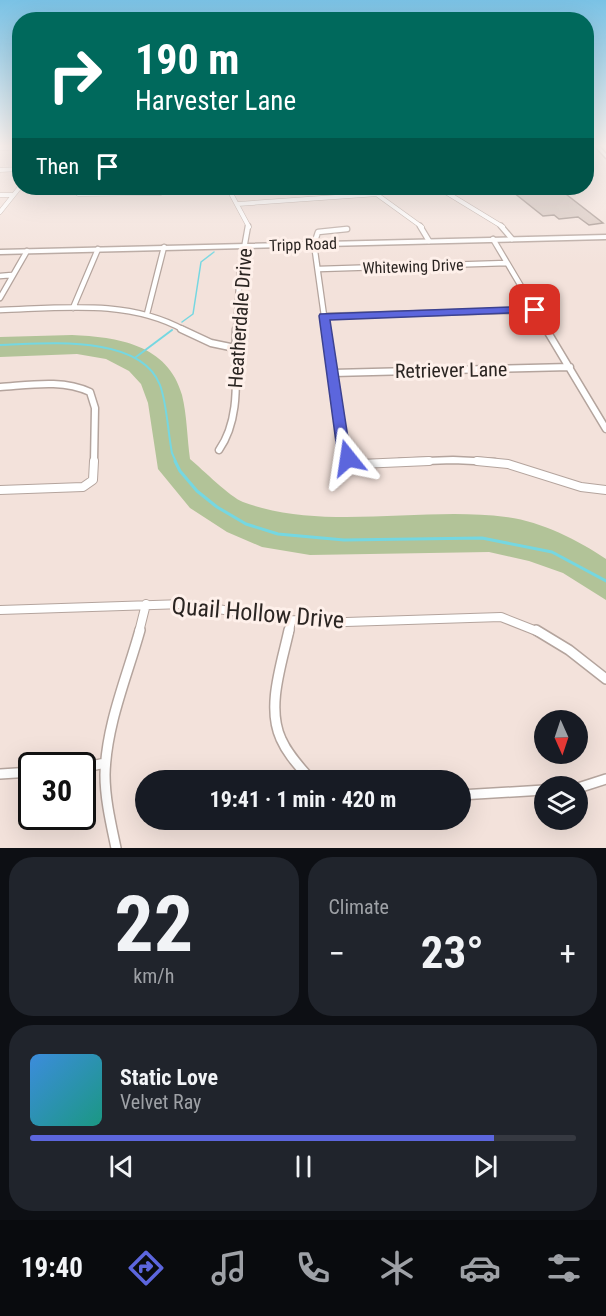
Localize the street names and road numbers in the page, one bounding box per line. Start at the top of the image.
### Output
street label: Tripp Road [269,234,337,255]
street label: Heatherdale Drive [223,247,257,389]
street label: Whitewing Drive [362,255,464,278]
street label: Retriever Lane [395,357,507,383]
street label: Quail Hollow Drive [171,592,345,634]

